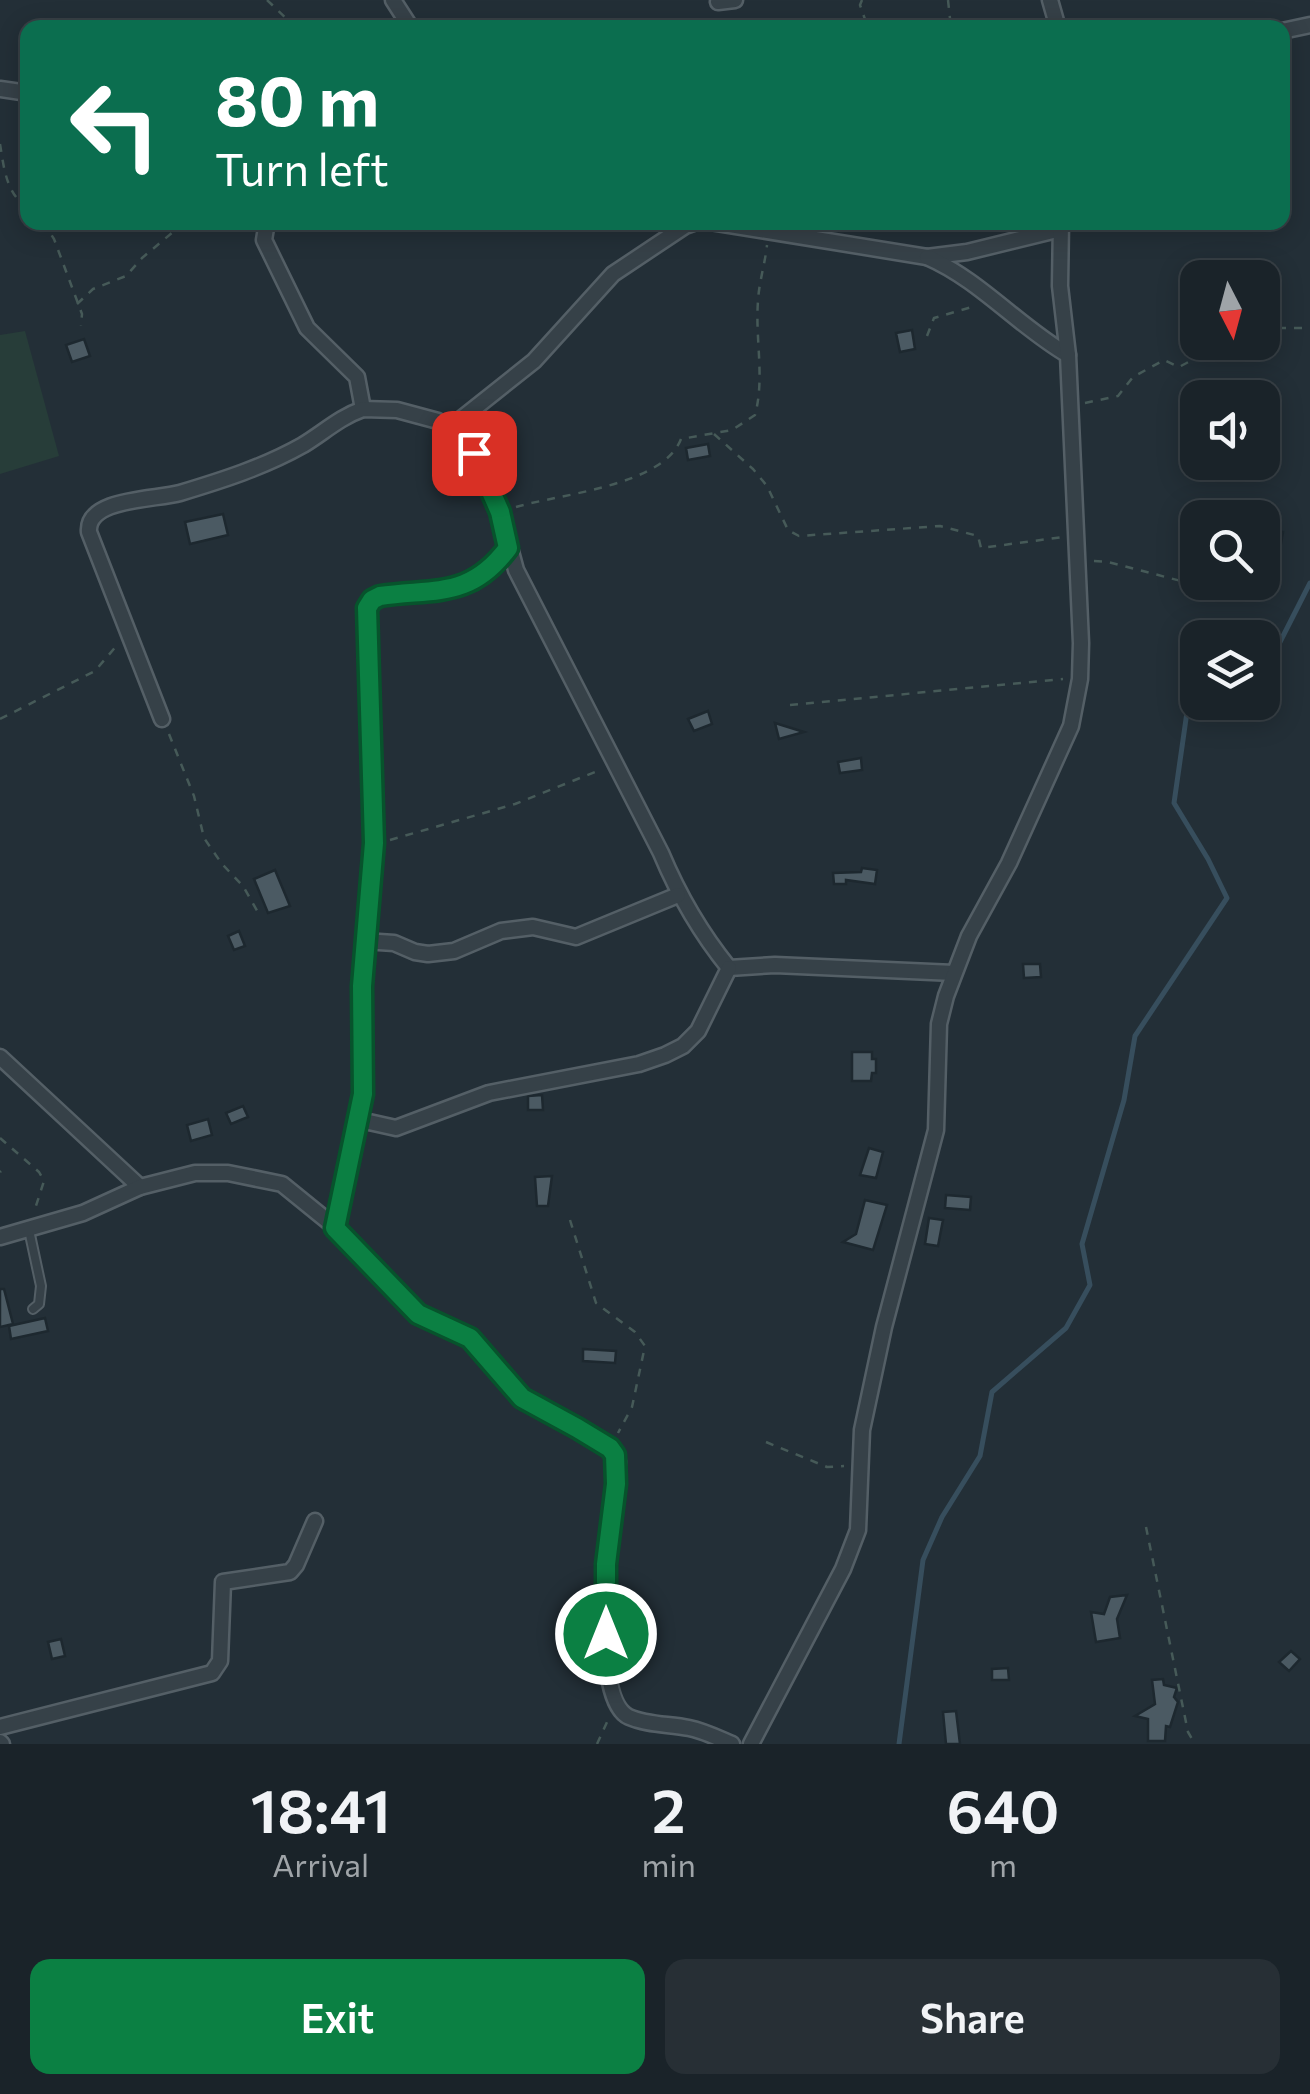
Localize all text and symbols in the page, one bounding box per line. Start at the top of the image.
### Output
text: 80 m [215,55,379,140]
icon: left [50,60,180,190]
text: Turn left [215,140,389,195]
north arrow [1180,260,1280,360]
map controls [1180,260,1280,720]
button: sound [1180,380,1280,480]
pin [432,411,517,496]
icon: arrive [447,426,502,481]
button: search [1180,500,1280,600]
button: layers [1180,620,1280,720]
position arrow [554,1582,658,1686]
text: 18:41 [251,1772,391,1845]
text: 2 [652,1772,686,1845]
text: 640 [946,1772,1059,1845]
text: Arrival [272,1844,369,1884]
text: min [641,1844,696,1884]
text: m [989,1844,1017,1884]
button: Exit [30,1959,645,2074]
button: Share [665,1959,1280,2074]

